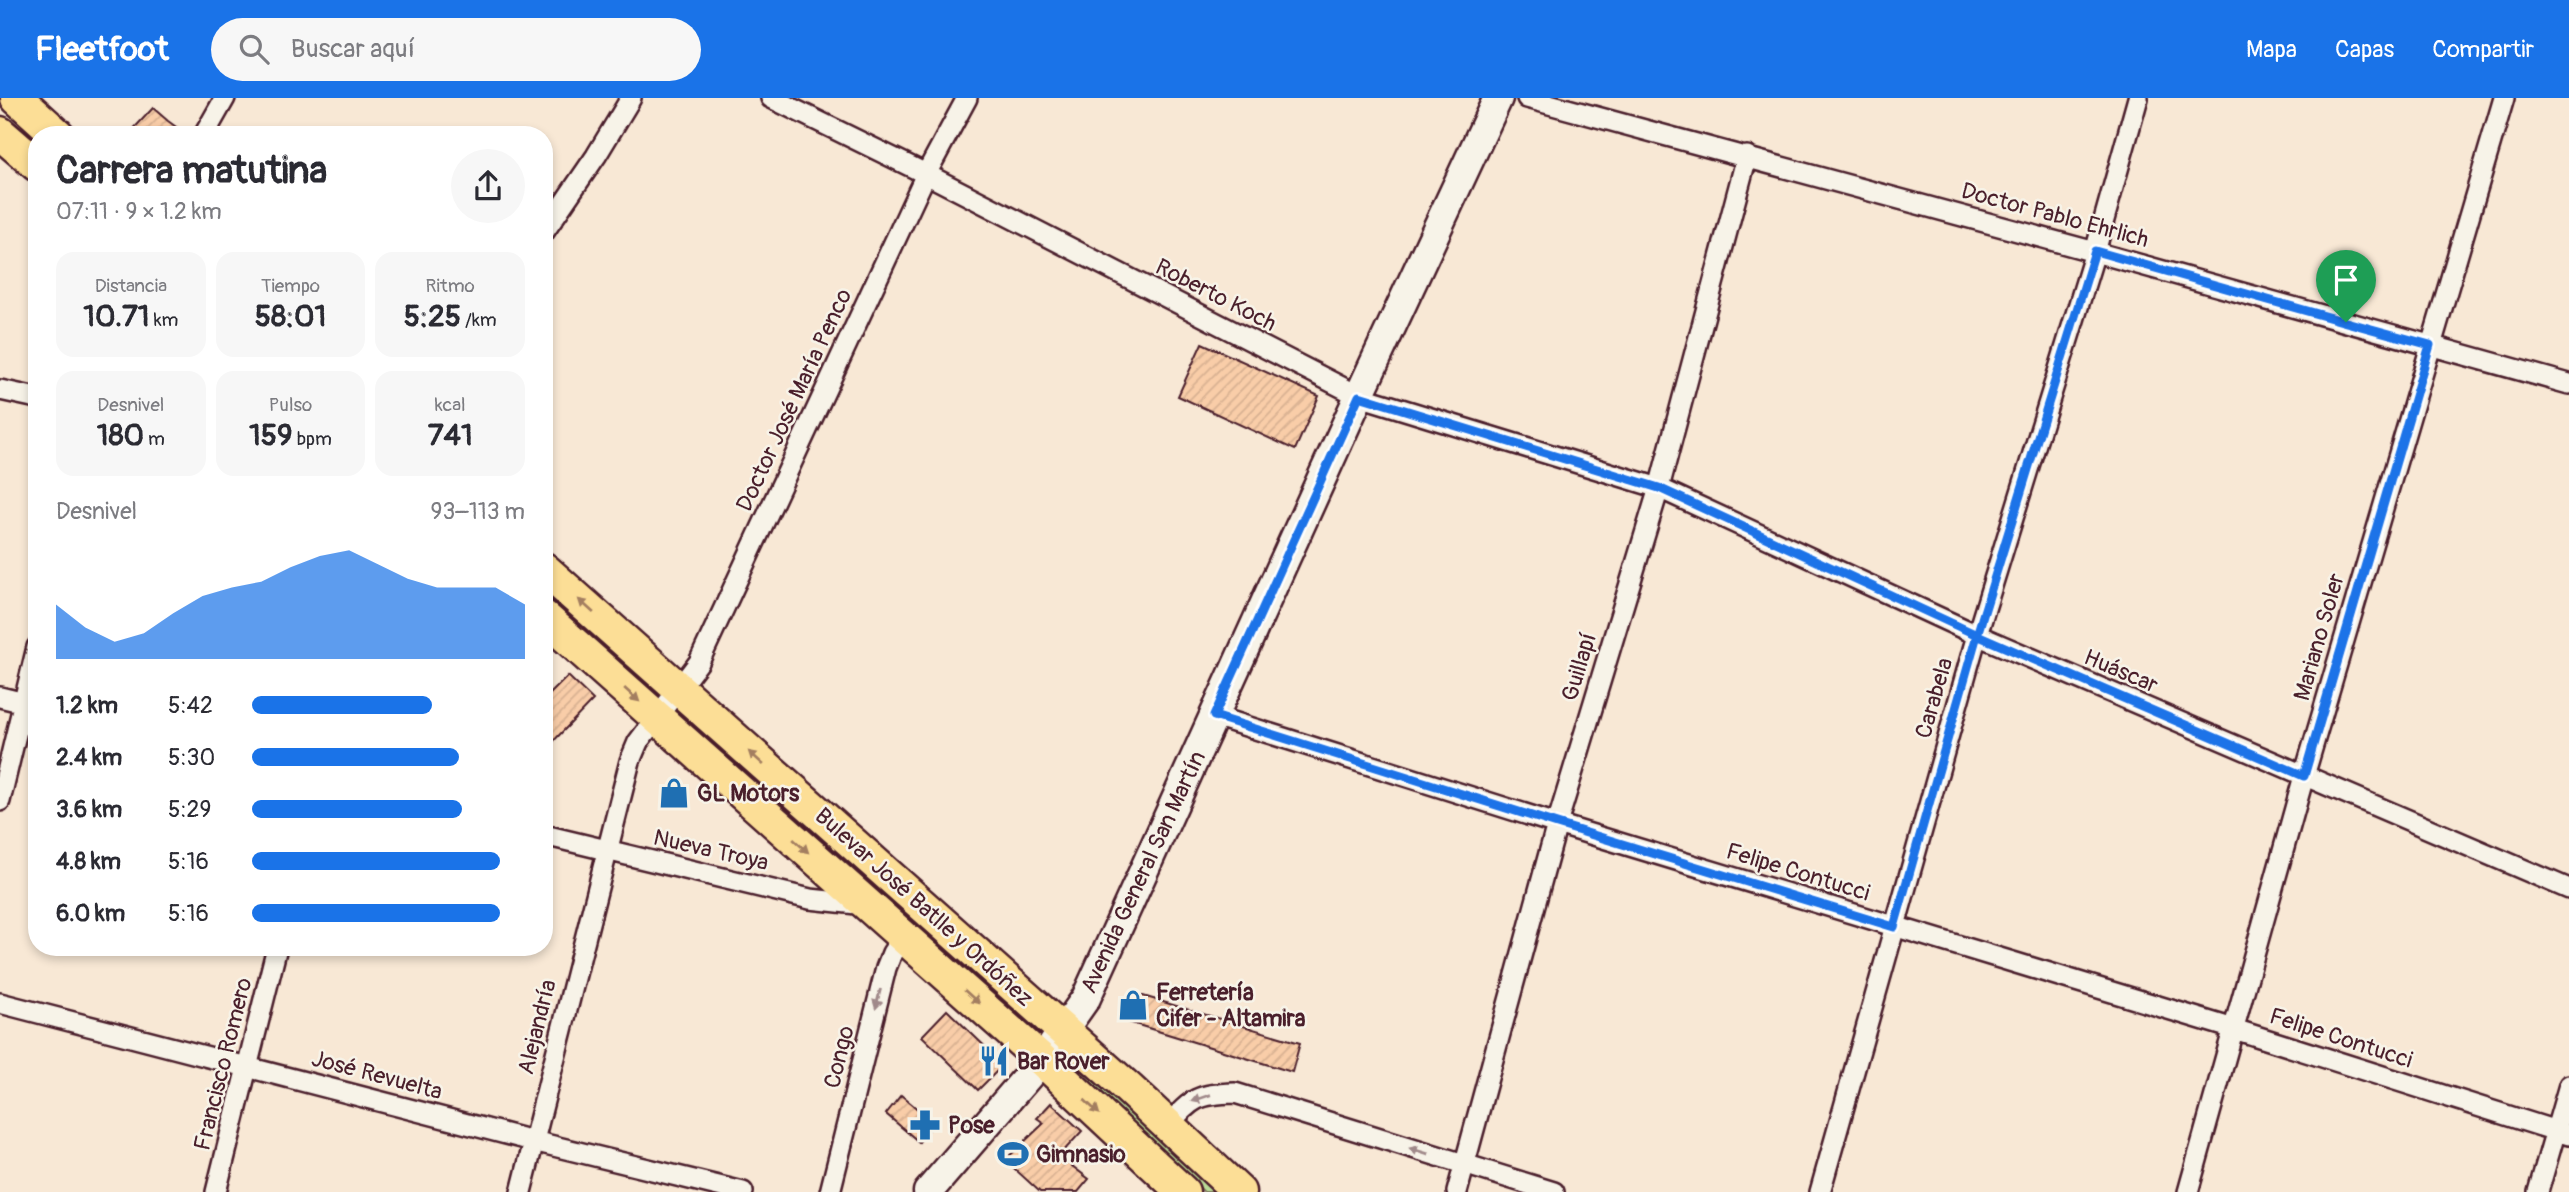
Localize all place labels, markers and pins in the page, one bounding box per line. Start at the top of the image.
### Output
pin [2316,250,2376,322]
shop icon: GL Motors [657,776,691,810]
place label: GL Motors [697,779,800,808]
place label: Ferretería Cifer - Altamira [1156,978,1306,1033]
shop icon: Ferretería Cifer - Altamira [1116,988,1150,1022]
restaurant icon: Bar Rover [977,1044,1011,1078]
place label: Bar Rover [1017,1047,1110,1076]
pharmacy icon: Pose [908,1108,942,1142]
place label: Pose [948,1111,995,1140]
sports icon: Gimnasio [996,1137,1030,1171]
place label: Gimnasio [1036,1140,1126,1169]

